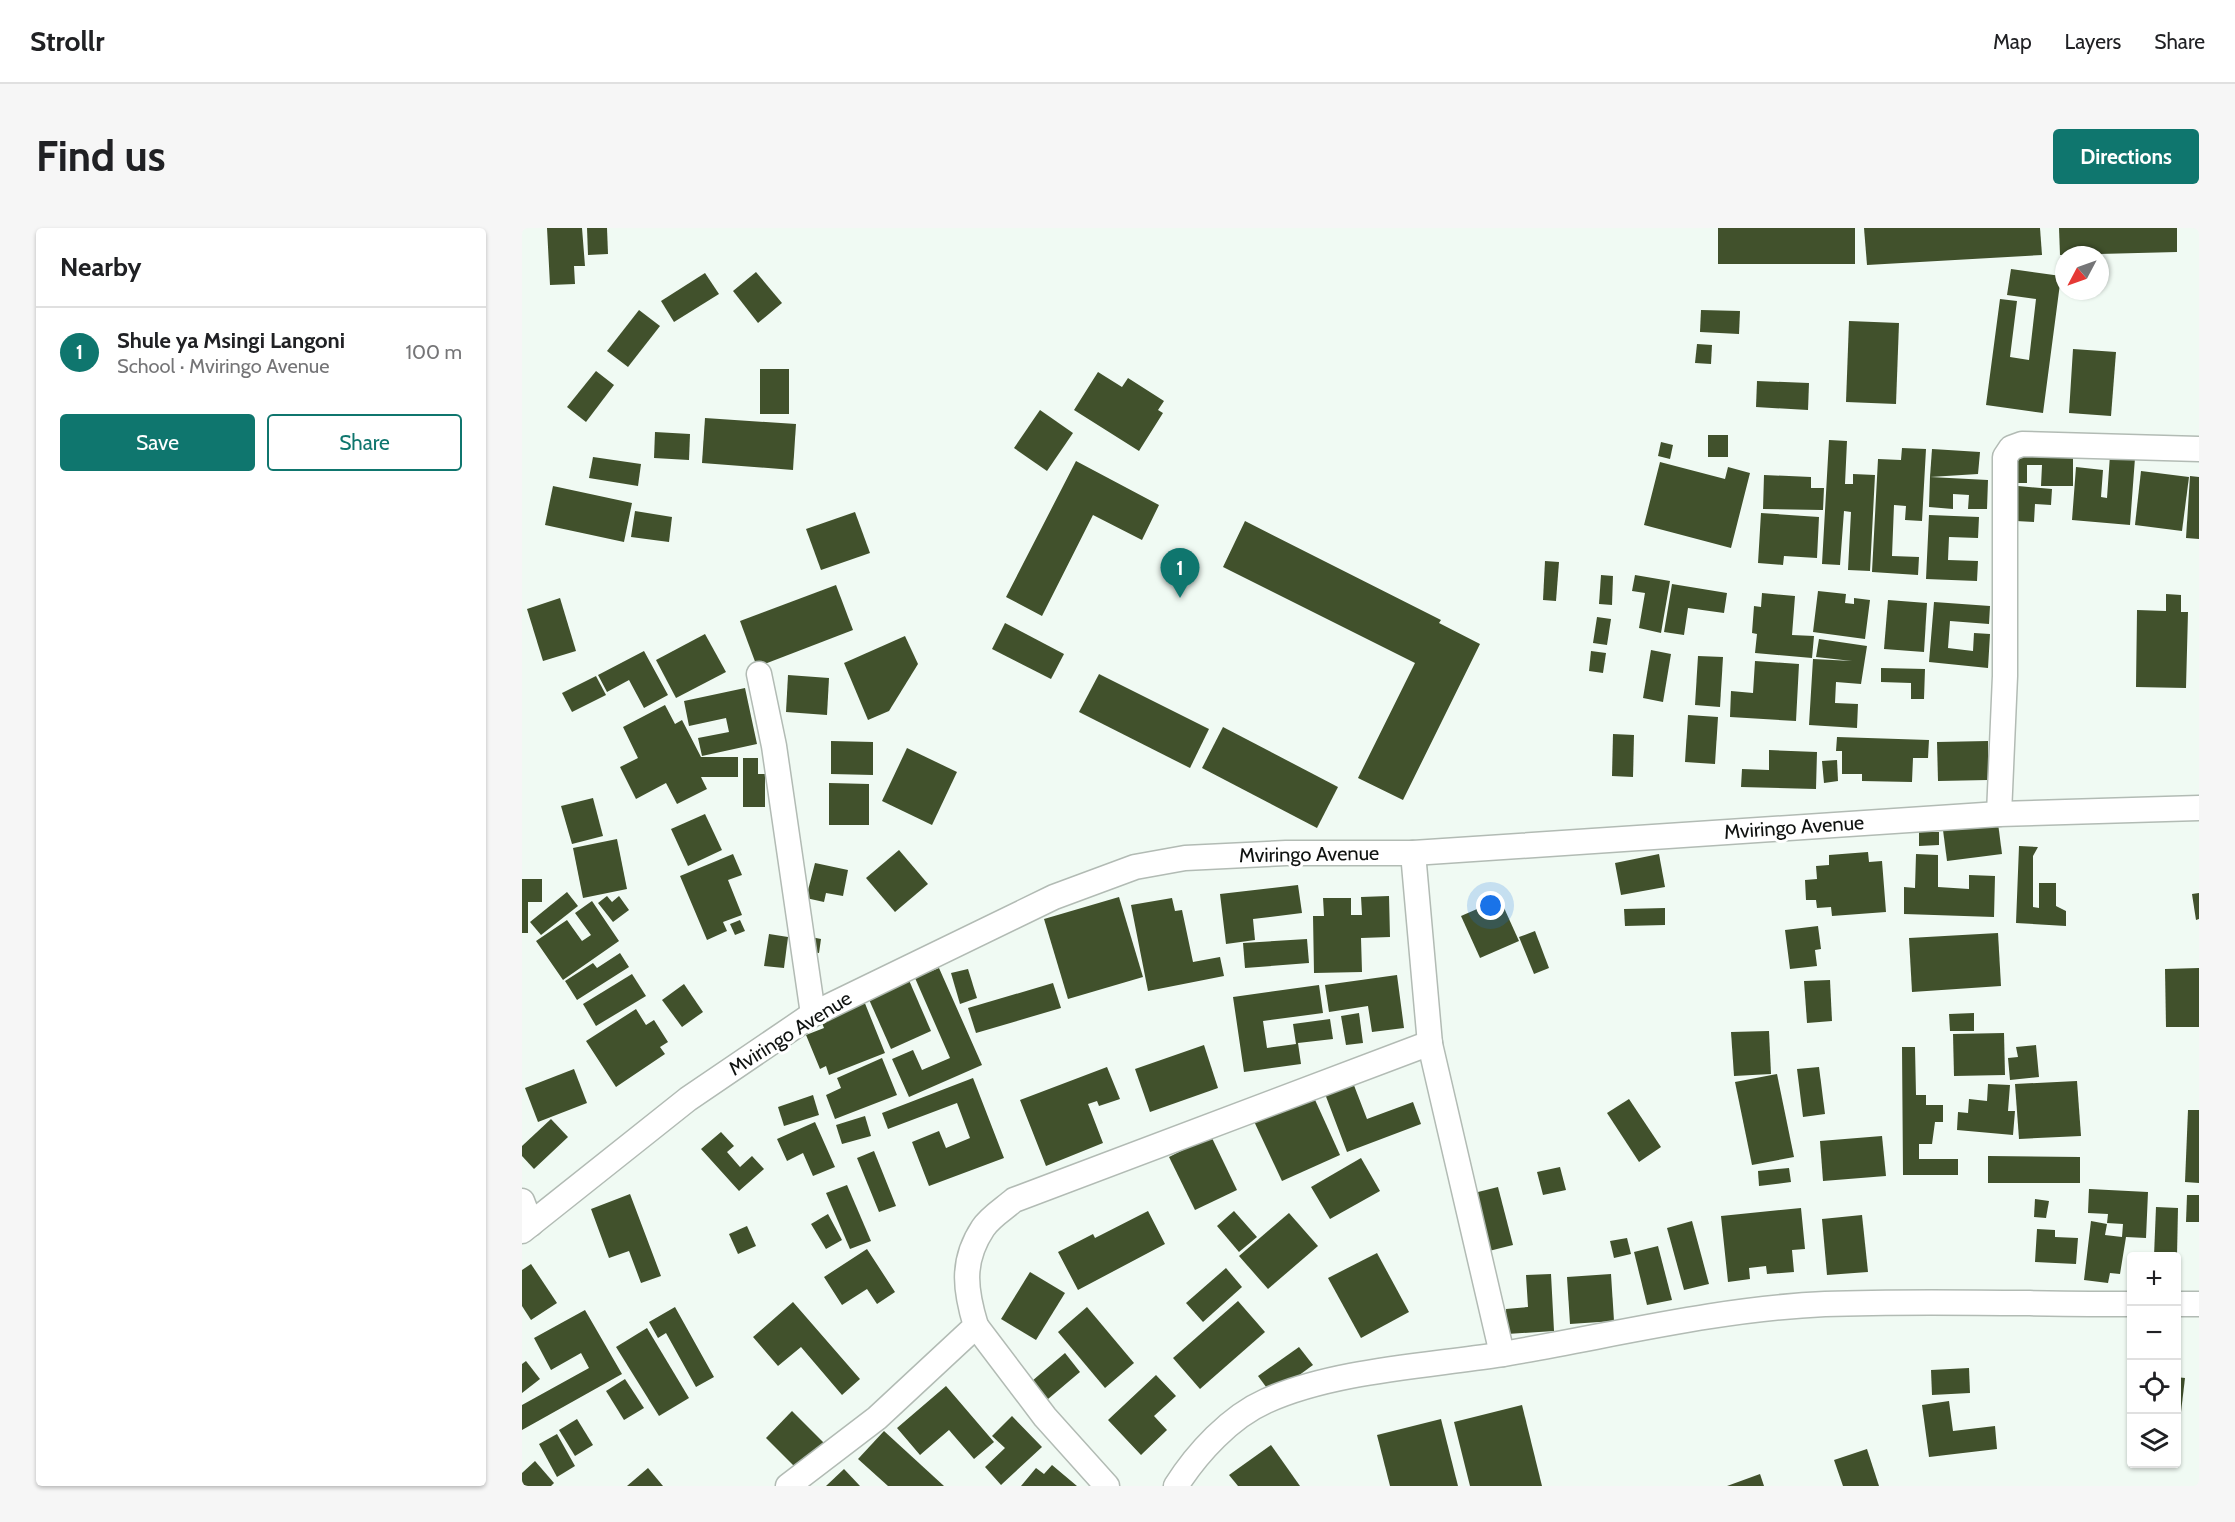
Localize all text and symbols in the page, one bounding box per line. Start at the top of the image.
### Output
text: Strollr [30,24,104,58]
text: Map [1993,29,2032,54]
text: Layers [2065,29,2121,54]
text: Share [2154,29,2205,54]
button: Directions [2053,129,2199,184]
text: Find us [36,130,165,182]
north arrow [2055,246,2109,300]
text: Nearby [60,251,141,283]
text: Shule ya Msingi Langoni [117,327,345,354]
text: 1 [76,340,83,364]
text: 100 m [406,340,462,364]
text: School · Mviringo Avenue [117,354,330,378]
button: Save [60,414,255,471]
button: Share [267,414,462,471]
pin: 1 [1160,548,1200,598]
street label: Mviringo Avenue [1723,810,1865,844]
street label: Mviringo Avenue [1239,841,1379,867]
your location [1476,891,1505,920]
street label: Mviringo Avenue [724,986,856,1080]
map controls [2127,1252,2181,1468]
button: + [2127,1252,2181,1306]
button: − [2127,1306,2181,1360]
button: locate [2127,1360,2181,1414]
button: layers [2127,1414,2181,1468]

